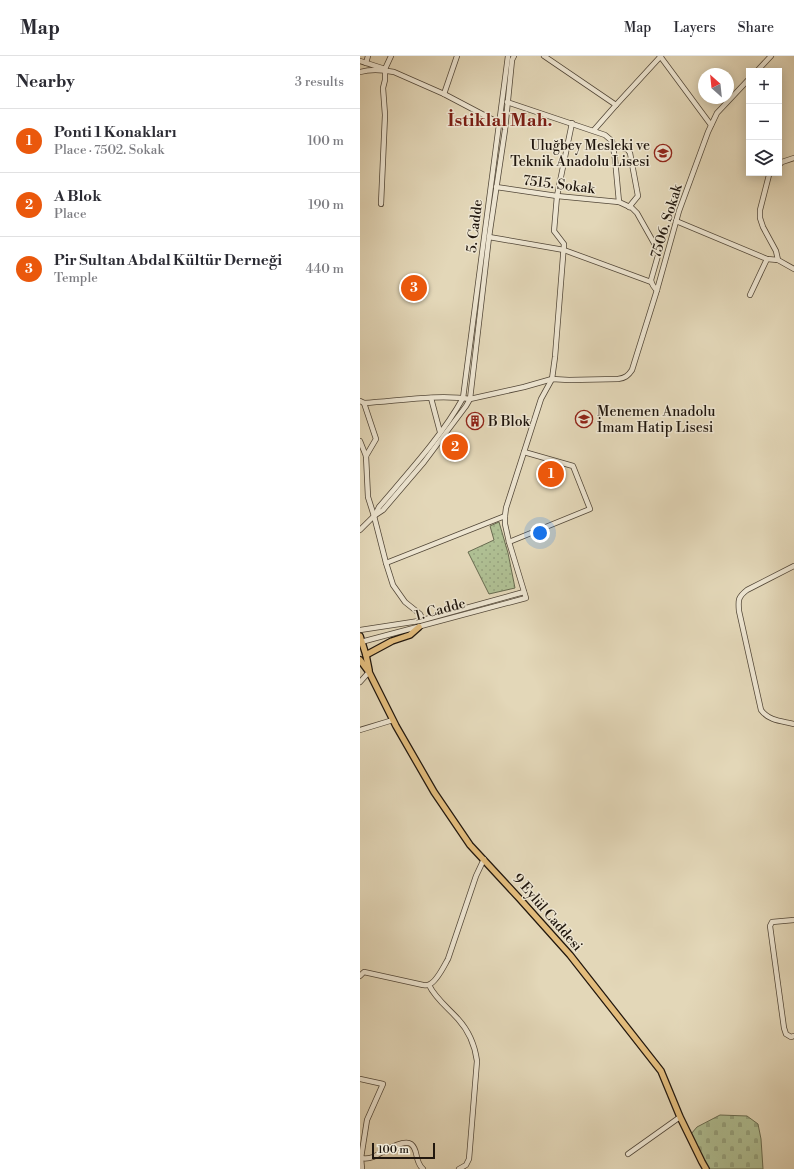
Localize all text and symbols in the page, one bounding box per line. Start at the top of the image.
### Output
text: Map [20,16,60,40]
text: Map [624,19,651,37]
text: Layers [673,19,716,37]
text: Share [738,19,774,37]
north arrow [698,68,734,104]
map controls [746,68,782,176]
button: + [746,68,782,104]
text: Nearby [16,71,75,93]
text: 3 results [295,74,344,90]
button: − [746,104,782,140]
district label: İstiklal Mah. [447,109,553,132]
text: Ponti 1 Konakları [54,123,177,142]
text: 1 [26,133,32,149]
text: 100 m [308,133,344,149]
place label: Uluğbey Mesleki ve Teknik Anadolu Lisesi [510,137,650,171]
button: layers [746,140,782,176]
text: Place · 7502. Sokak [54,142,164,158]
school or university icon: Uluğbey Mesleki ve Teknik Anadolu Lisesi [653,143,673,163]
street label: 7515. Sokak [522,172,597,198]
street label: 7506. Sokak [647,181,687,260]
text: A Blok [54,187,101,206]
text: 2 [25,197,33,213]
text: 190 m [308,197,344,213]
street label: 5. Cadde [463,198,487,254]
text: Place [54,206,86,222]
text: Pir Sultan Abdal Kültür Derneği [54,251,282,270]
text: 3 [25,261,33,277]
text: 440 m [306,261,344,277]
text: Temple [54,270,98,286]
pin: 3 [401,273,427,303]
place label: Menemen Anadolu İmam Hatip Lisesi [597,403,715,437]
school or university icon: Menemen Anadolu İmam Hatip Lisesi [574,409,594,429]
building icon: B Blok [465,411,485,431]
place label: B Blok [487,413,531,431]
pin: 2 [442,432,468,462]
pin: 1 [538,459,564,489]
your location [530,523,550,543]
street label: 1. Cadde [413,595,468,625]
street label: 9 Eylül Caddesi [508,870,586,956]
scale bar [372,1141,435,1160]
text: 100 m [378,1143,409,1157]

